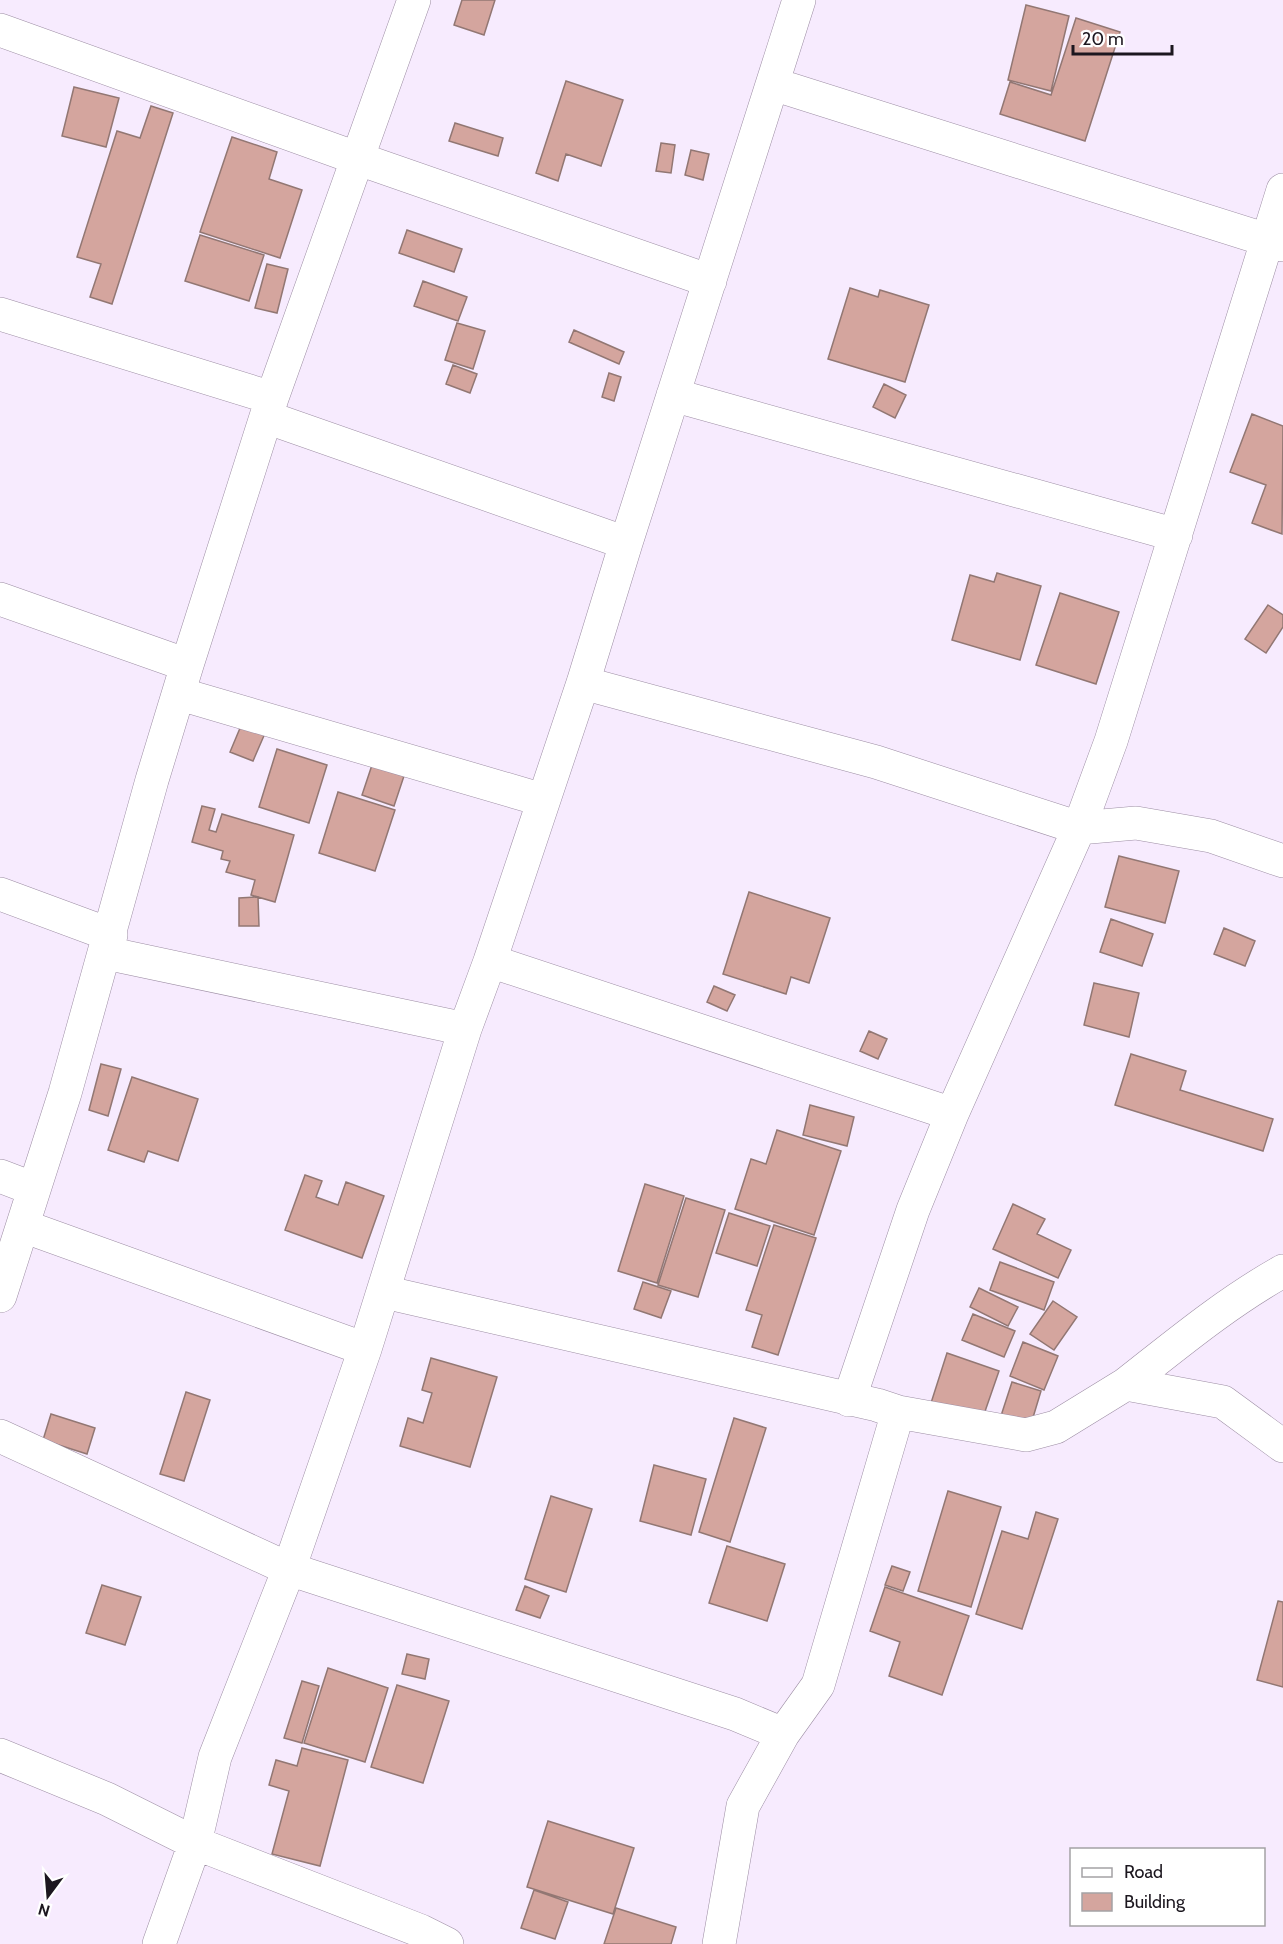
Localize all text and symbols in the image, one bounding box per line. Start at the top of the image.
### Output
scale bar [1073,18,1172,56]
text: 20 m [1082,28,1124,50]
legend [1070,1848,1265,1926]
text: Road [1124,1861,1163,1883]
north arrow [18,1866,78,1926]
text: Building [1124,1891,1186,1913]
text: N [36,1899,52,1921]

